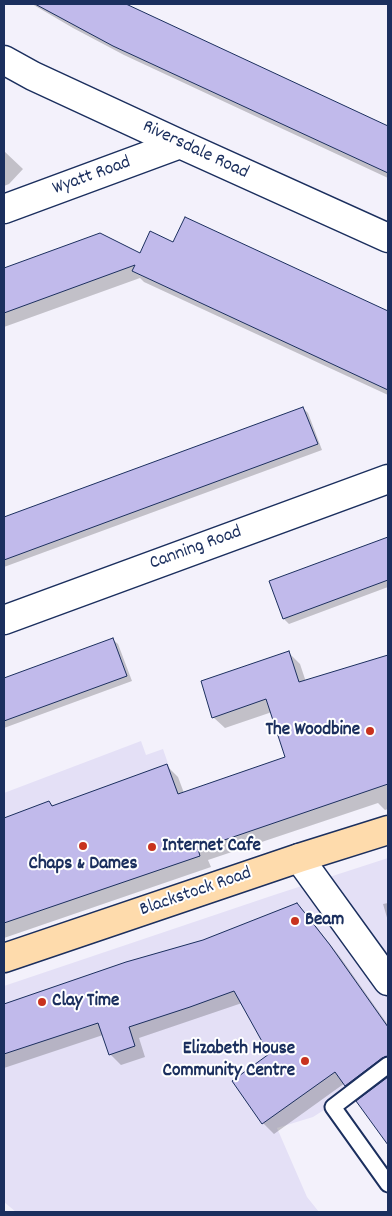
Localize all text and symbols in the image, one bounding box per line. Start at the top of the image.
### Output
street label: Riversdale Road [138,116,252,186]
street label: Wyatt Road [50,152,134,202]
street label: Canning Road [147,522,245,576]
place label: The Woodbine [265,720,360,742]
marker: The Woodbine [364,725,376,737]
place label: Internet Cafe [162,836,261,858]
marker: Chaps & Dames [77,840,89,852]
marker: Internet Cafe [146,841,158,853]
place label: Chaps & Dames [29,854,137,876]
street label: Blackstock Road [137,863,255,923]
place label: Beam [305,910,344,932]
marker: Beam [289,915,301,927]
place label: Clay Time [52,991,119,1013]
marker: Clay Time [36,996,48,1008]
place label: Elizabeth House Community Centre [163,1039,295,1083]
marker: Elizabeth House Community Centre [299,1055,311,1067]

